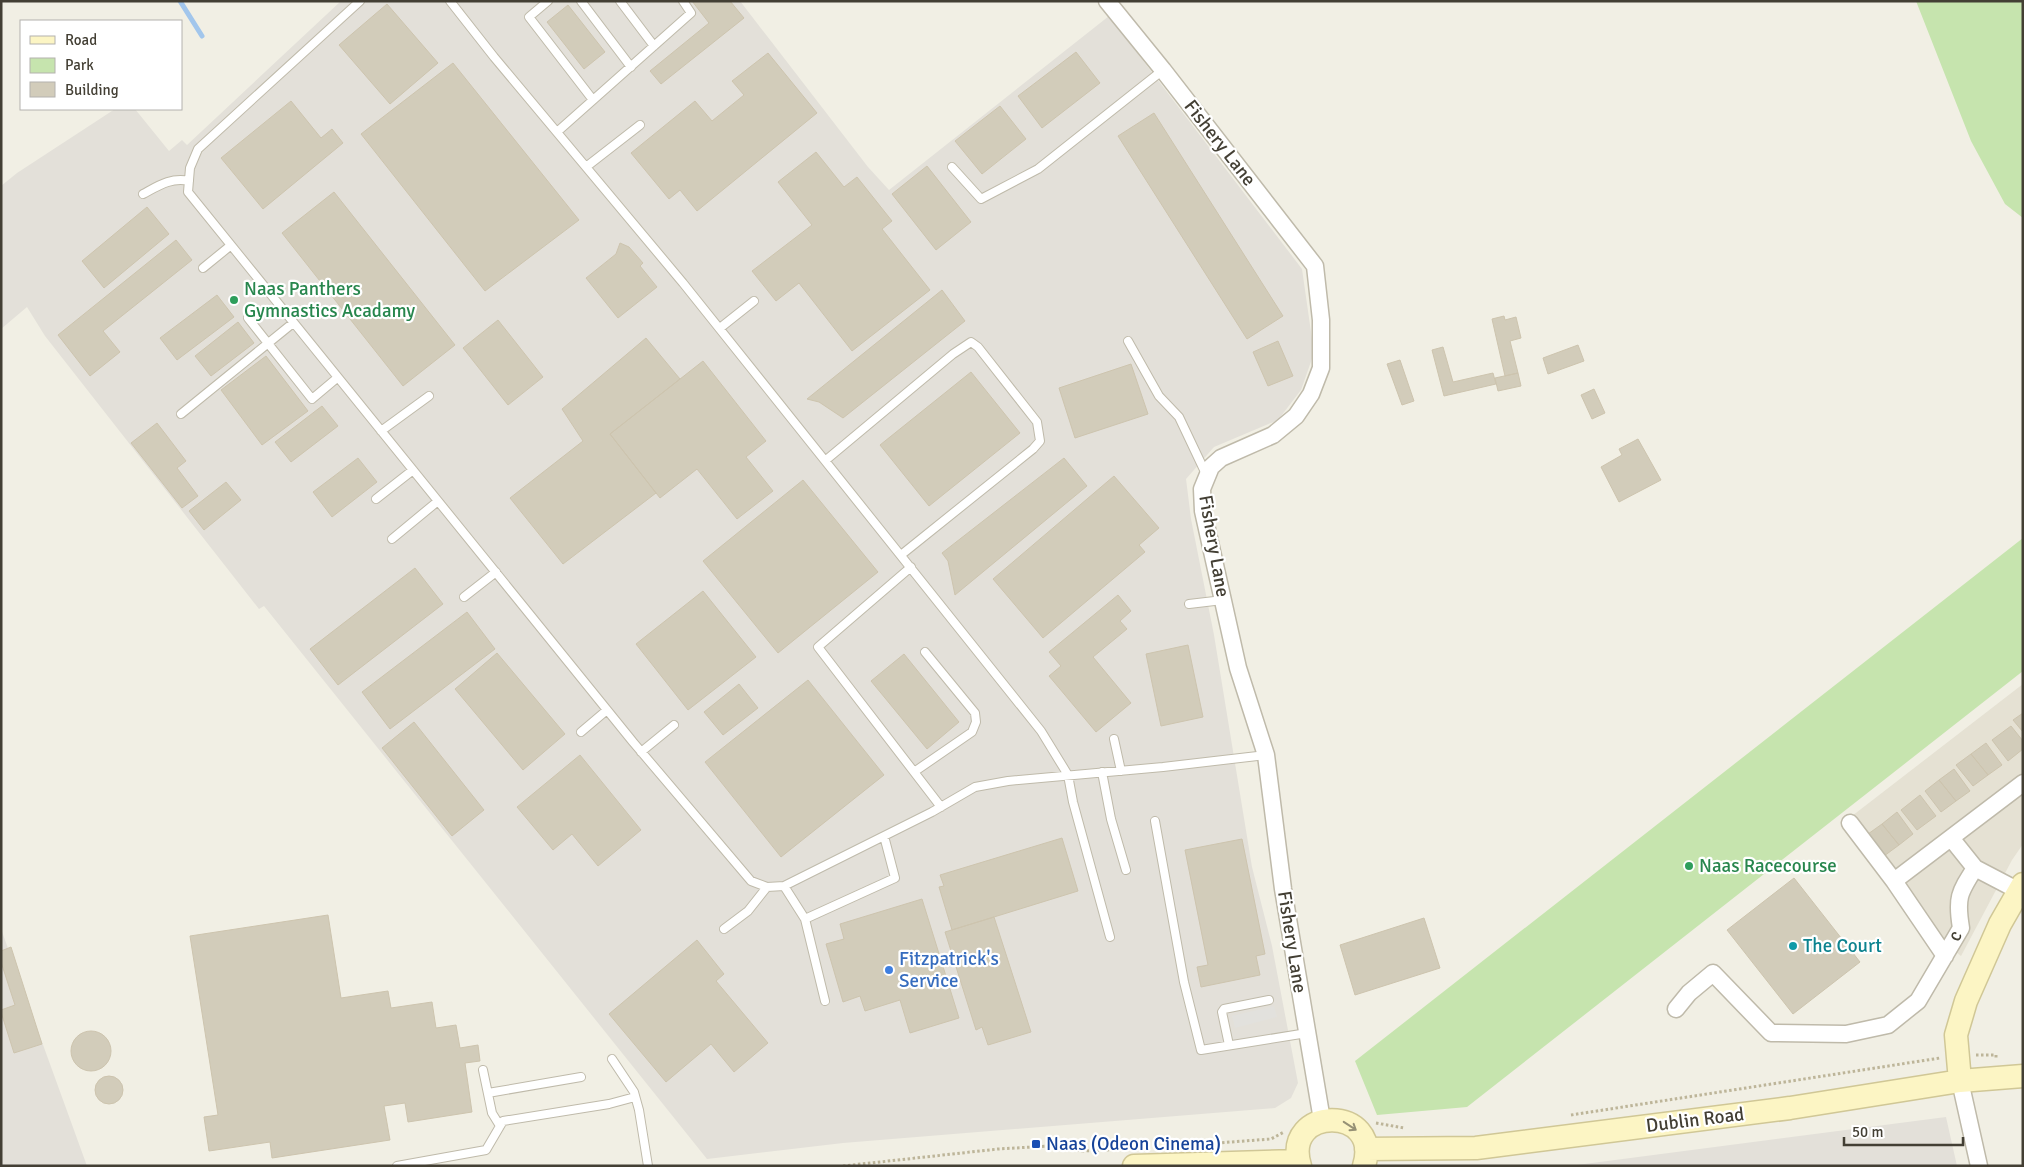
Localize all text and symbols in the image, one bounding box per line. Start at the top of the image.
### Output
legend [20,20,182,110]
text: Road [65,31,97,49]
text: Park [65,56,94,74]
text: Building [65,81,119,99]
street label: Fishery Lane [1179,95,1261,191]
place label: Naas Panthers Gymnastics Acadamy [244,277,415,323]
marker: Naas Panthers Gymnastics Acadamy [228,294,240,306]
street label: Fishery Lane [1193,493,1235,599]
place label: Naas Racecourse [1699,854,1837,878]
marker: Naas Racecourse [1683,860,1695,872]
street label: Fishery Lane [1272,889,1312,995]
street label: c [1942,927,1968,945]
place label: The Court [1803,934,1882,958]
marker: The Court [1787,940,1799,952]
place label: Fitzpatrick's Service [899,947,999,993]
marker: Fitzpatrick's Service [883,964,895,976]
street label: Dublin Road [1645,1102,1745,1138]
scale bar [1844,1114,1963,1146]
one-way arrow [1343,1120,1357,1131]
text: 50 m [1852,1123,1883,1141]
place label: Naas (Odeon Cinema) [1046,1132,1221,1156]
marker: Naas (Odeon Cinema) [1030,1138,1042,1150]

